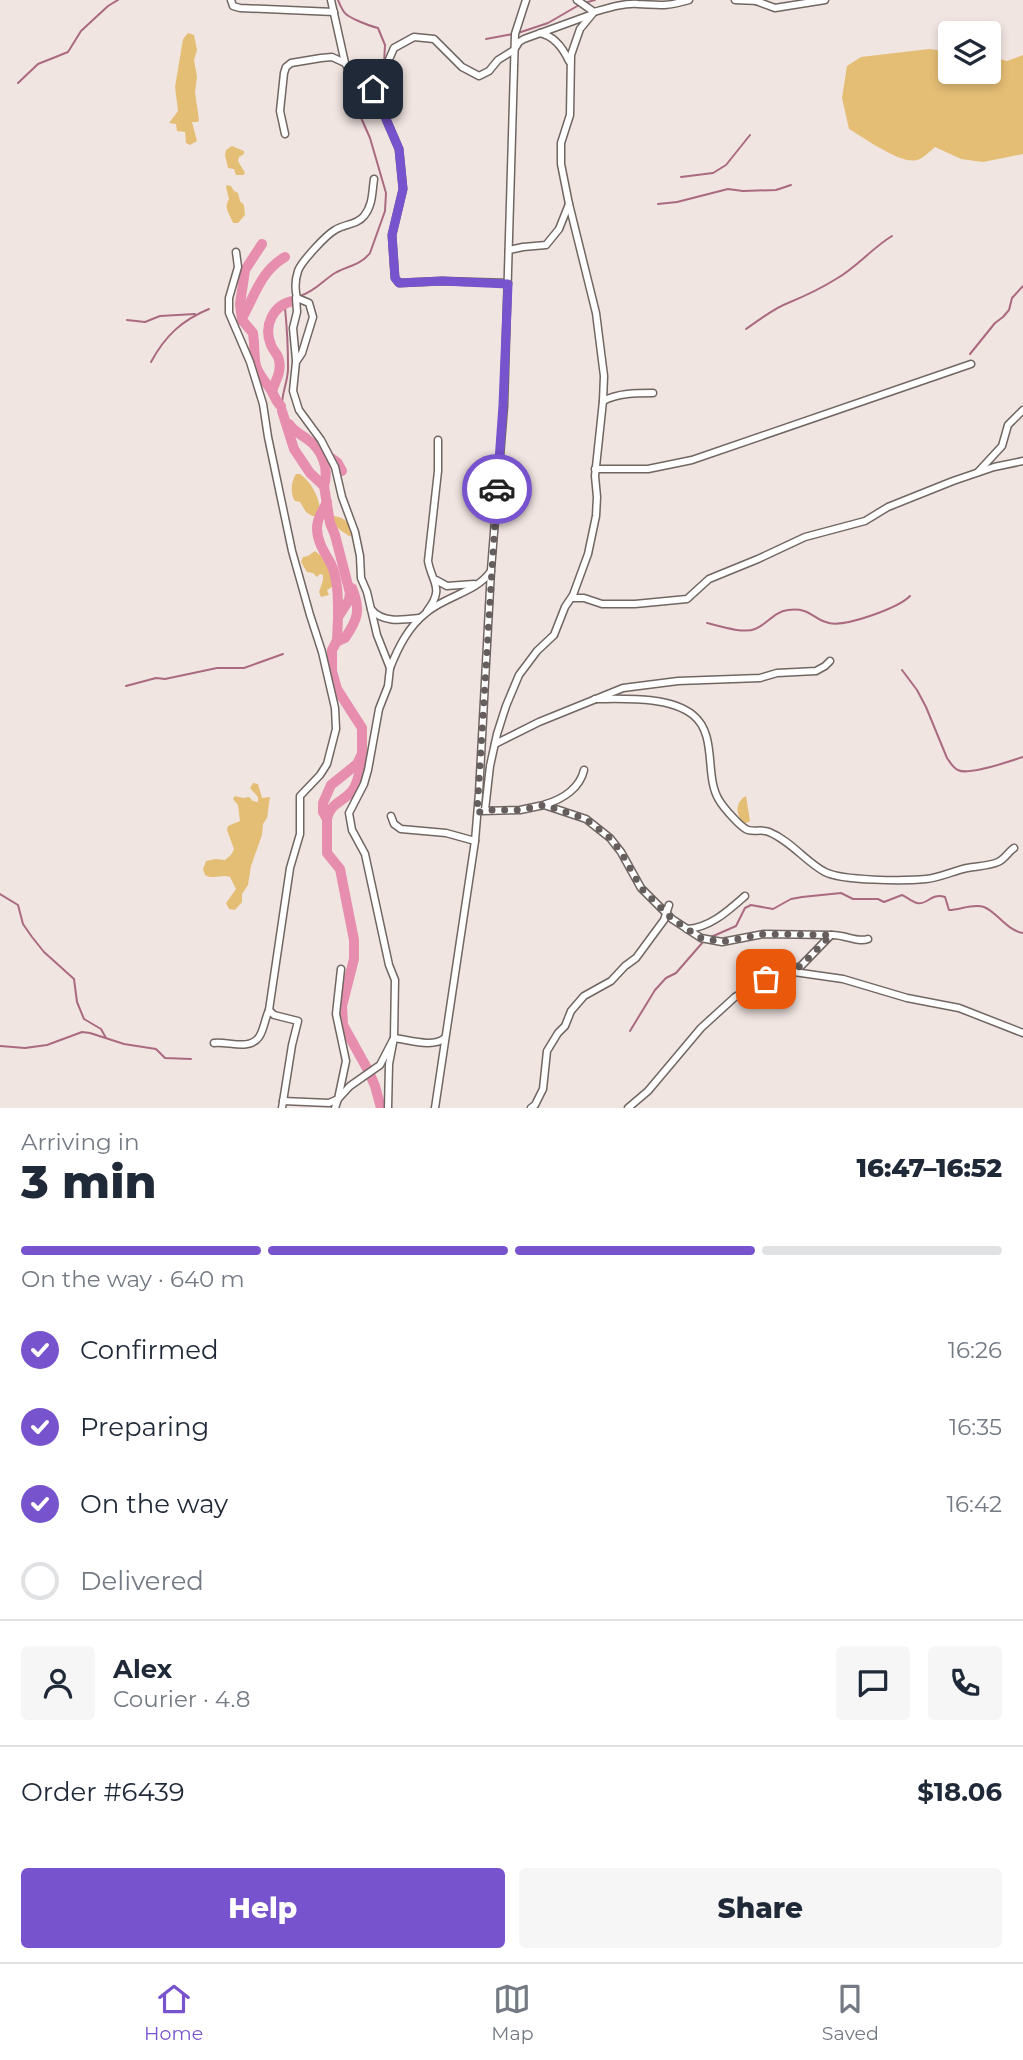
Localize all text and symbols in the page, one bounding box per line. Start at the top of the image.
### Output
map controls [938,21,1001,84]
button: layers [938,21,1001,84]
pin [343,59,403,119]
icon: home [354,70,392,108]
courier [462,454,532,524]
icon: car [478,470,516,508]
pin [736,949,796,1009]
icon: bag [747,960,785,998]
text: Arriving in [21,1128,140,1156]
text: 16:47–16:52 [857,1152,1002,1184]
text: 3 min [21,1153,157,1210]
text: On the way · 640 m [21,1265,245,1293]
icon: check [21,1331,59,1369]
text: Confirmed [80,1334,219,1366]
text: 16:26 [948,1336,1002,1364]
icon: check [21,1408,59,1446]
text: Preparing [80,1411,209,1443]
text: 16:35 [949,1413,1002,1441]
icon: check [21,1485,59,1523]
text: On the way [80,1488,228,1520]
text: 16:42 [947,1490,1002,1518]
text: Delivered [80,1565,204,1597]
button: person [21,1646,95,1720]
button: chat [836,1646,910,1720]
button: phone [928,1646,1002,1720]
text: Alex [113,1653,172,1685]
text: Courier · 4.8 [113,1685,250,1713]
text: Order #6439 [21,1776,185,1808]
text: $18.06 [917,1776,1002,1808]
button: Help [21,1868,505,1948]
button: Share [519,1868,1002,1948]
tab: Home [144,1980,203,2045]
tab: Map [491,1980,534,2045]
tab: Saved [822,1980,879,2045]

